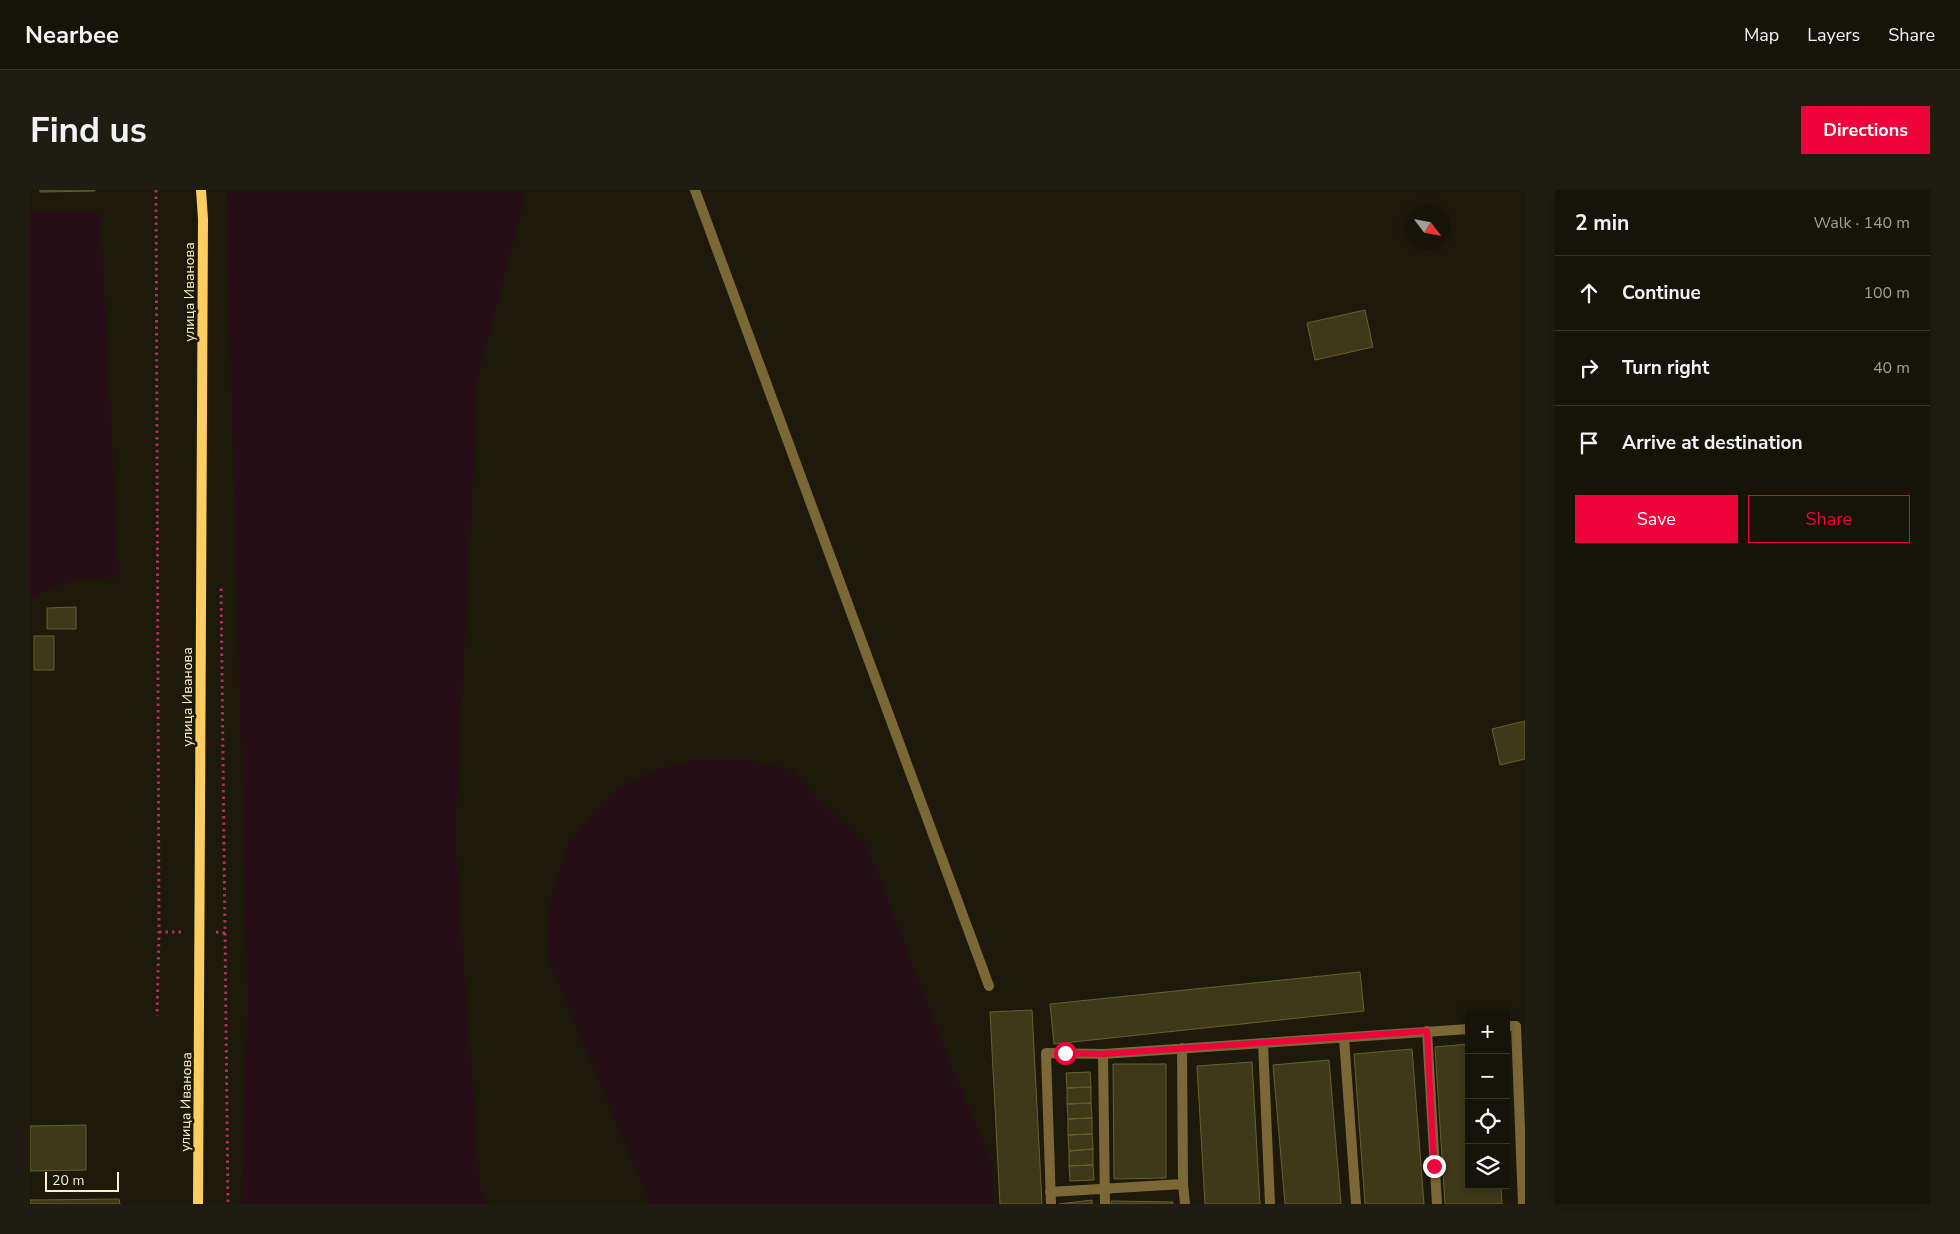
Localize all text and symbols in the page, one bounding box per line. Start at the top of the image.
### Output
text: Nearbee [25,19,119,51]
text: Map [1744,23,1779,47]
text: Layers [1807,23,1860,47]
text: Share [1888,23,1935,47]
button: Directions [1801,106,1930,154]
text: Find us [30,107,147,154]
north arrow [1405,205,1450,250]
text: 2 min [1575,209,1629,237]
text: Walk · 140 m [1814,212,1910,234]
street label: улица Иванова [180,242,199,342]
icon: ahead [1575,279,1603,307]
text: Continue [1622,280,1701,306]
text: 100 m [1863,282,1910,304]
icon: right [1575,354,1603,382]
text: Turn right [1622,355,1709,381]
text: 40 m [1873,357,1910,379]
icon: arrive [1575,429,1603,457]
text: Arrive at destination [1622,430,1803,456]
button: Save [1575,495,1738,543]
button: Share [1748,495,1910,543]
street label: улица Иванова [178,647,197,747]
map controls [1465,1009,1510,1189]
button: + [1465,1009,1510,1054]
route start [1054,1042,1077,1065]
street label: улица Иванова [176,1052,196,1152]
button: − [1465,1054,1510,1099]
button: locate [1465,1099,1510,1144]
button: layers [1465,1144,1510,1189]
route end [1423,1155,1446,1178]
scale bar [45,1169,119,1192]
text: 20 m [52,1171,84,1190]

